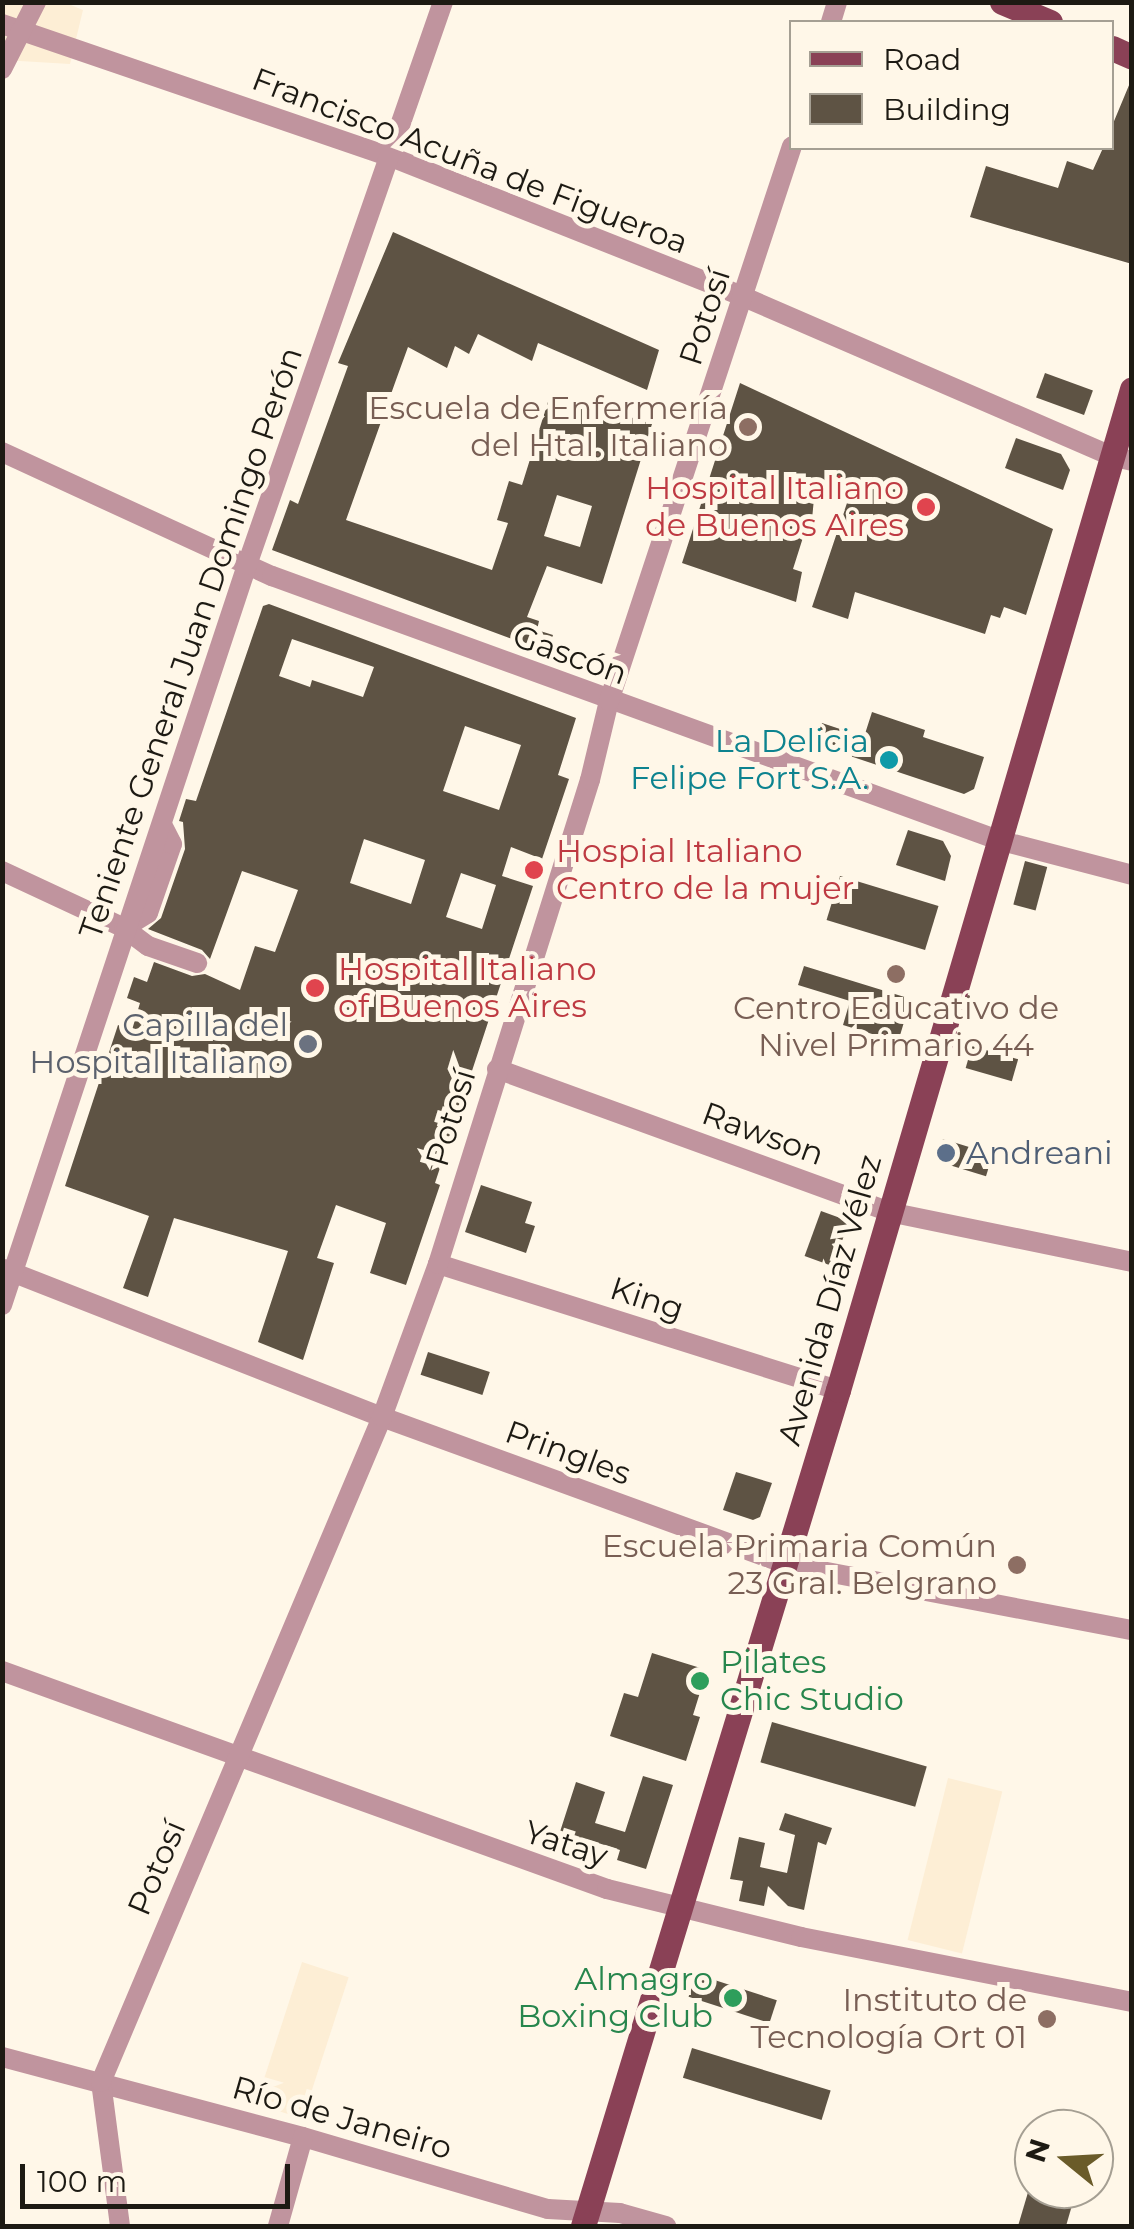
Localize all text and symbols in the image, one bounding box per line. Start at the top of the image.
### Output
legend [789,20,1114,150]
text: Road [883,41,961,78]
street label: Francisco Acuña de Figueroa [247,60,693,262]
text: Building [883,91,1011,128]
street label: Potosí [671,264,739,370]
street label: Teniente General Juan Domingo Perón [71,342,311,944]
place label: Escuela de Enfermería del Htal. Italiano [368,390,728,465]
marker: Escuela de Enfermería del Htal. Italiano [737,416,759,438]
place label: Hospital Italiano de Buenos Aires [645,470,904,545]
marker: Hospital Italiano de Buenos Aires [913,494,939,520]
street label: Gascón [508,617,632,693]
place label: La Delicia Felipe Fort S.A. [630,723,869,798]
marker: La Delicia Felipe Fort S.A. [878,749,900,771]
place label: Hospial Italiano Centro de la mujer [556,833,854,908]
marker: Hospial Italiano Centro de la mujer [521,857,547,883]
place label: Hospital Italiano of Buenos Aires [338,951,597,1026]
marker: Centro Educativo de Nivel Primario 44 [885,963,907,985]
marker: Hospital Italiano of Buenos Aires [302,975,328,1001]
place label: Centro Educativo de Nivel Primario 44 [733,990,1059,1065]
place label: Capilla del Hospital Italiano [29,1007,288,1082]
marker: Capilla del Hospital Italiano [297,1033,319,1055]
street label: Potosí [418,1065,484,1171]
street label: Rawson [697,1094,829,1174]
place label: Andreani [966,1134,1113,1172]
marker: Andreani [935,1142,957,1164]
street label: Avenida Díaz Vélez [770,1150,890,1450]
street label: King [605,1269,689,1329]
street label: Pringles [500,1413,636,1493]
place label: Escuela Primaria Común 23 Gral. Belgrano [602,1528,997,1603]
marker: Escuela Primaria Común 23 Gral. Belgrano [1006,1554,1028,1576]
place label: Pilates Chic Studio [720,1644,904,1719]
marker: Pilates Chic Studio [689,1670,711,1692]
street label: Yatay [520,1813,612,1875]
street label: Potosí [120,1815,194,1921]
place label: Almagro Boxing Club [517,1961,713,2036]
place label: Instituto de Tecnología Ort 01 [751,1982,1027,2057]
marker: Almagro Boxing Club [722,1987,744,2009]
marker: Instituto de Tecnología Ort 01 [1036,2008,1058,2030]
street label: Río de Janeiro [228,2068,456,2168]
north arrow [1014,2109,1114,2209]
text: N [1018,2134,1057,2166]
scale bar [25,2144,295,2206]
text: 100 m [37,2163,127,2200]

